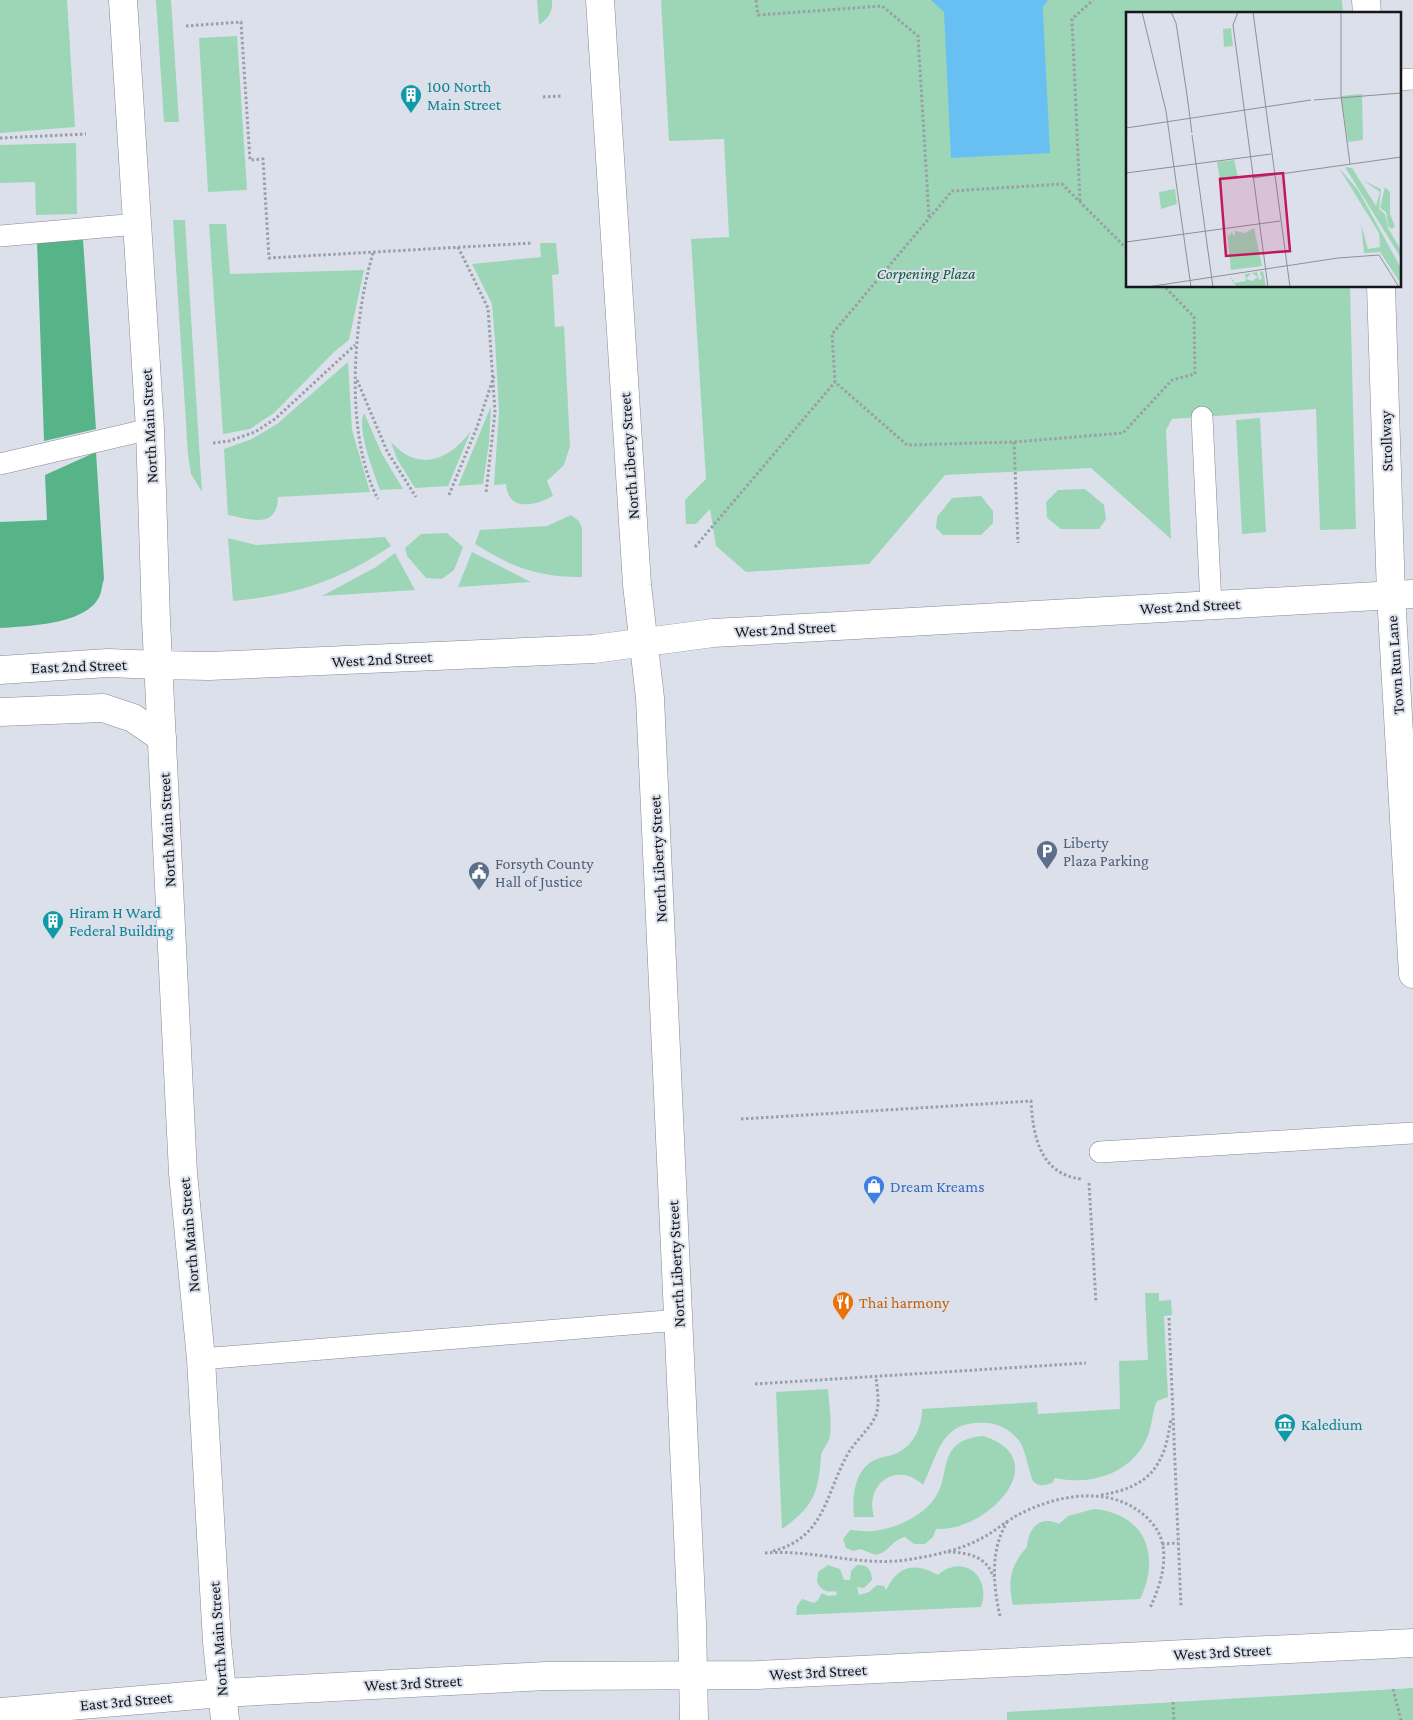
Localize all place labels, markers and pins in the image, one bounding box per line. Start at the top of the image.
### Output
place label: 100 North Main Street [427,78,502,113]
building icon: 100 North Main Street [399,83,423,114]
place label: Liberty Plaza Parking [1063,834,1149,870]
parking icon: Liberty Plaza Parking [1035,839,1059,870]
place label: Forsyth County Hall of Justice [495,855,594,891]
public building icon: Forsyth County Hall of Justice [467,860,491,891]
place label: Hiram H Ward Federal Building [69,904,174,940]
building icon: Hiram H Ward Federal Building [41,909,65,940]
shop icon: Dream Kreams [862,1174,886,1205]
place label: Dream Kreams [890,1178,984,1195]
restaurant icon: Thai harmony [831,1290,855,1321]
place label: Thai harmony [859,1294,950,1312]
museum icon: Kaledium [1273,1412,1297,1443]
place label: Kaledium [1301,1416,1363,1433]

